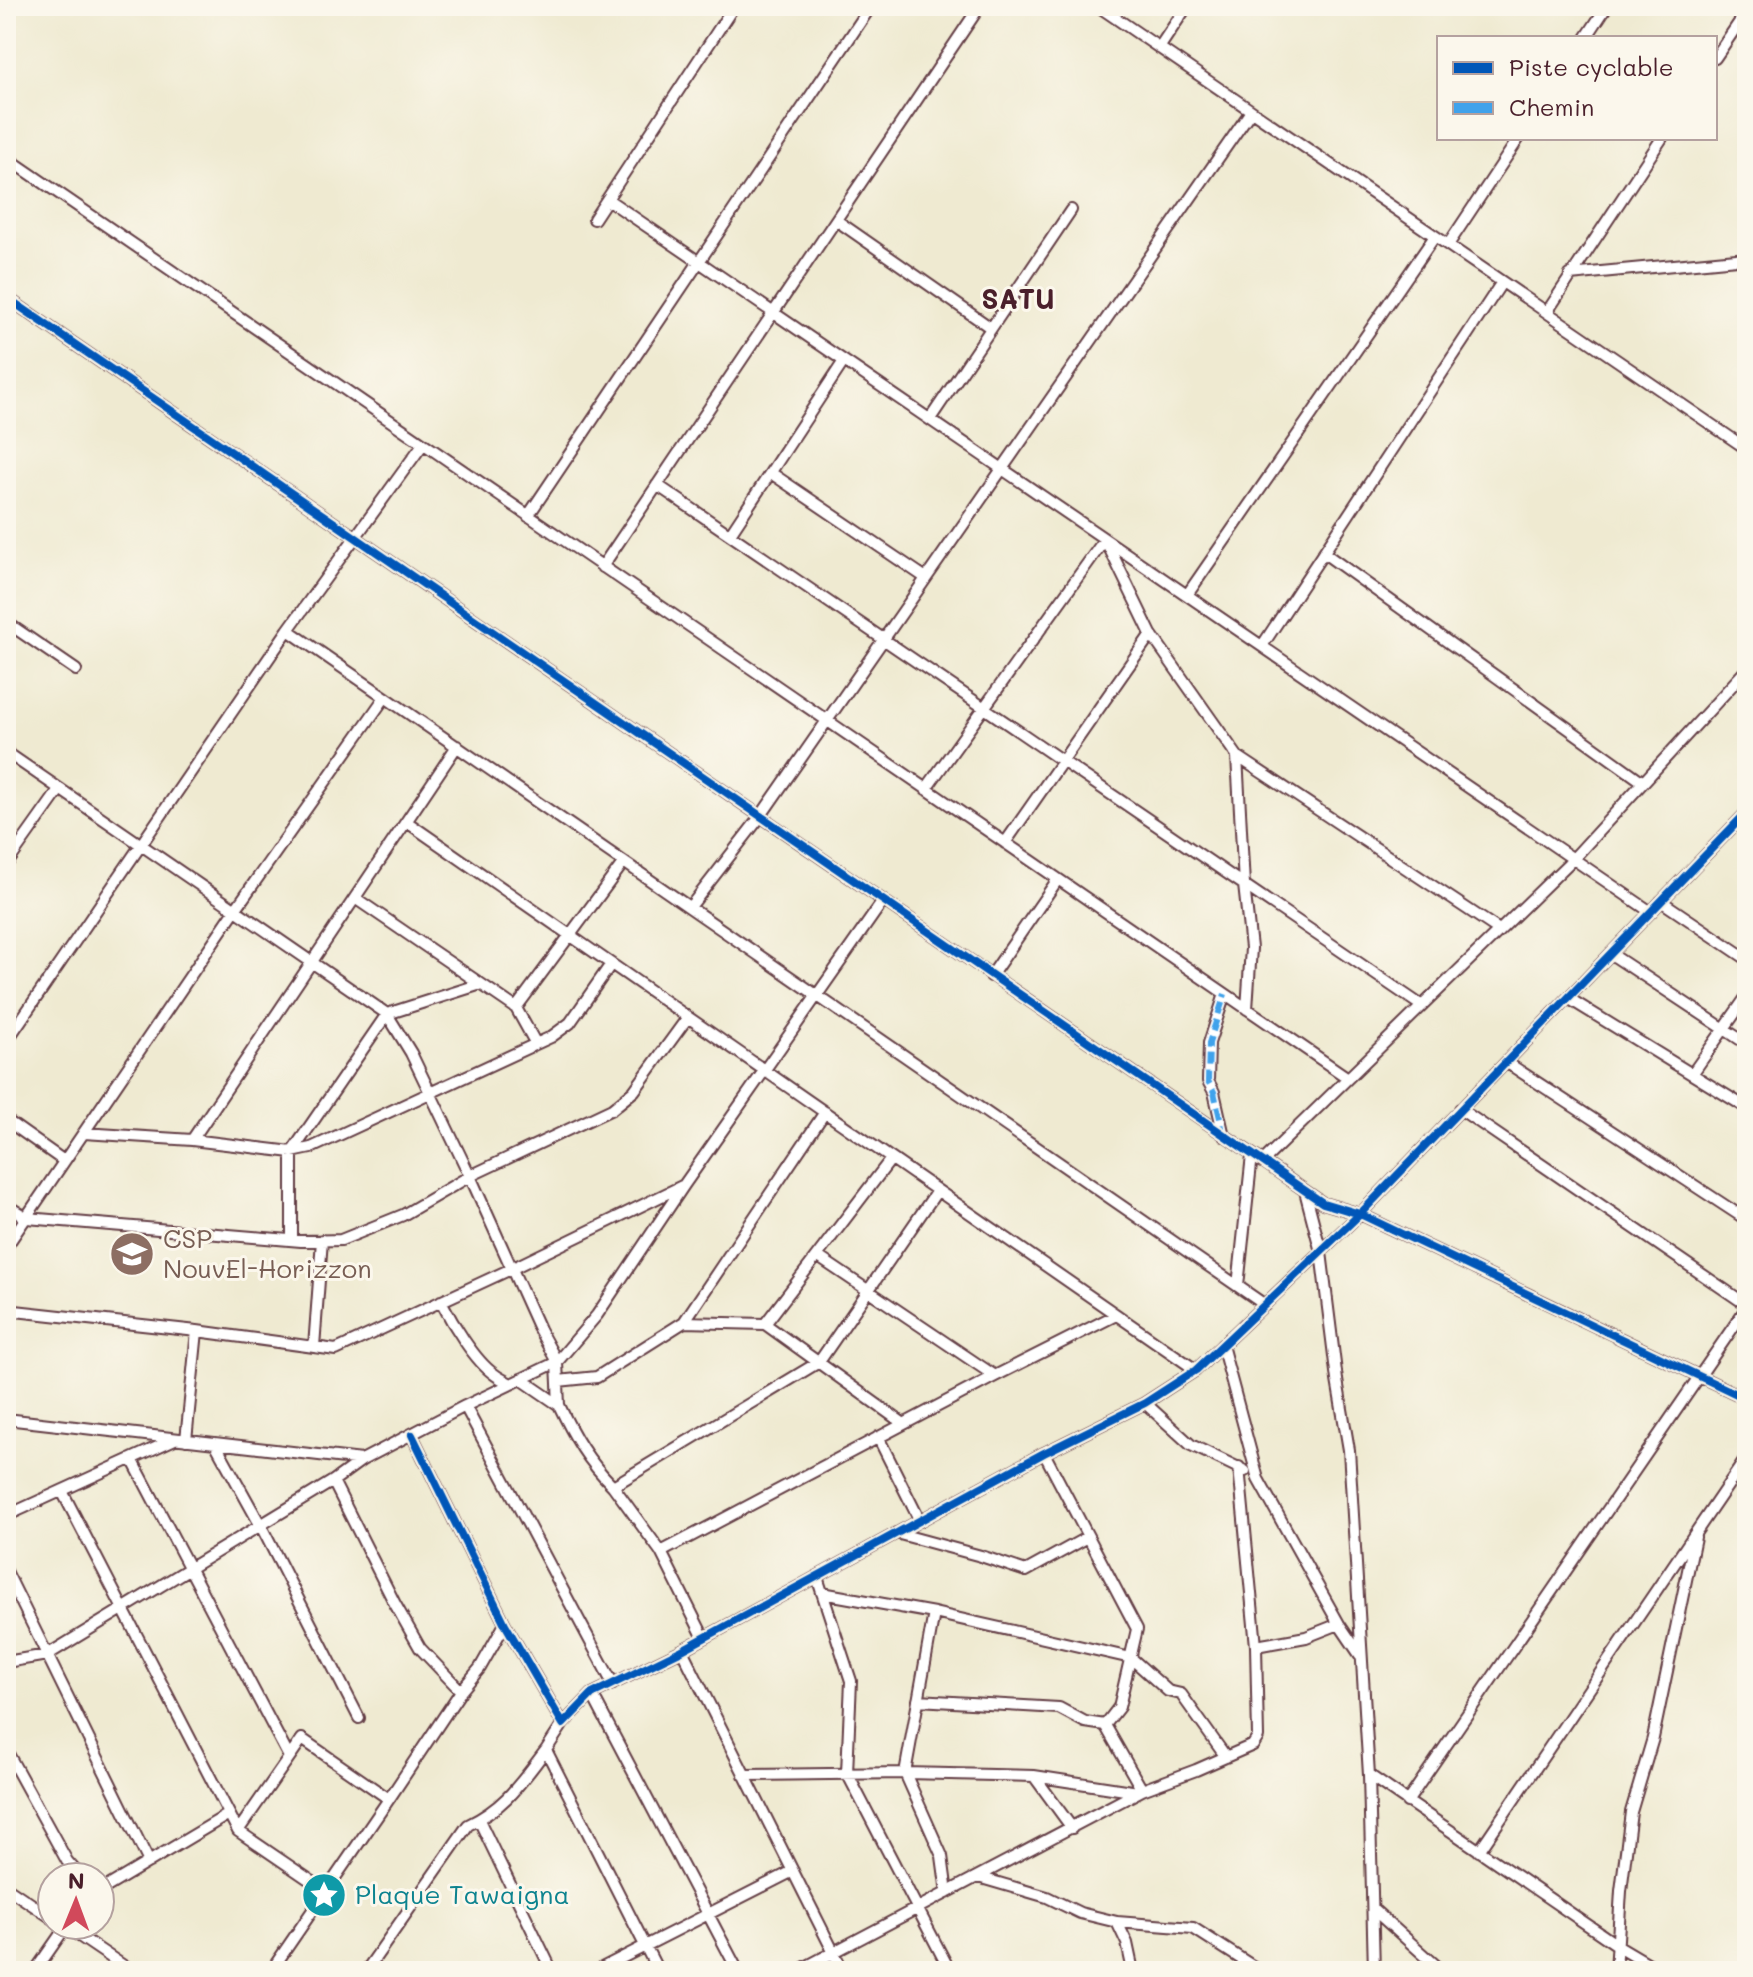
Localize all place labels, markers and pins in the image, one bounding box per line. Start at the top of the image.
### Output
place label: CSP NouvEl-Horizzon [163,1221,372,1285]
school or university icon: CSP NouvEl-Horizzon [108,1230,156,1278]
place icon: Plaque Tawaigna [300,1871,348,1919]
place label: Plaque Tawaigna [355,1877,570,1911]

